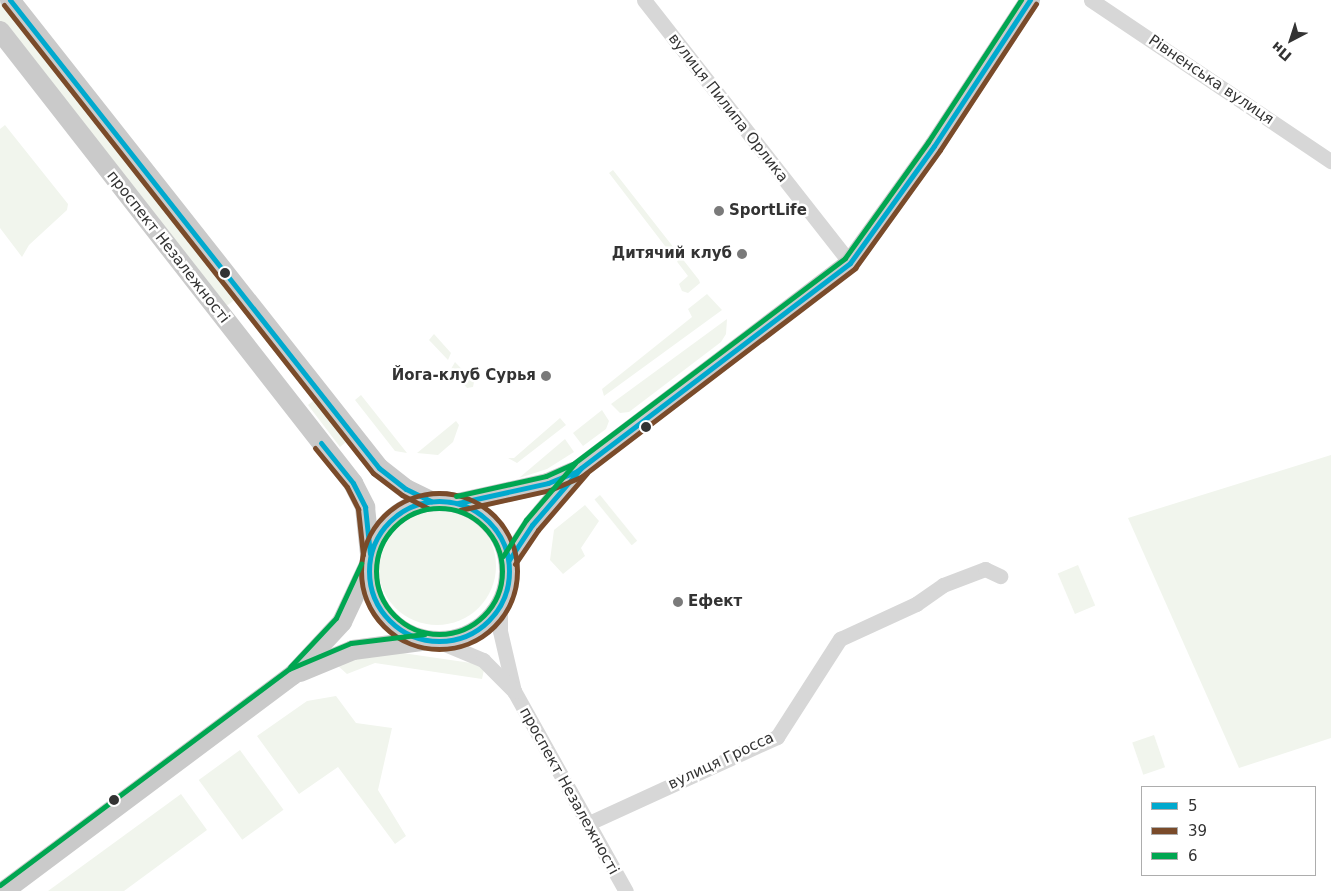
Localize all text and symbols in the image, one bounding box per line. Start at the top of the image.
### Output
north arrow [1266,15,1316,65]
street label: вулиця Пилипа Орлика [664,30,792,186]
street label: Рівненська вулиця [1145,31,1277,129]
text: Пн [1268,38,1295,64]
street label: проспект Незалежності [103,167,233,327]
place label: SportLife [729,202,807,220]
marker: SportLife [713,205,725,217]
place label: Дитячий клуб [612,245,732,263]
marker: Дитячий клуб [736,248,748,260]
unlabelled marker [220,268,230,278]
place label: Йога-клуб Сурья [392,367,536,385]
marker: Йога-клуб Сурья [540,370,552,382]
unlabelled marker [641,422,651,432]
place label: Ефект [688,593,742,611]
marker: Ефект [672,596,684,608]
street label: проспект Незалежності [515,704,623,878]
street label: вулиця Гросса [665,729,777,793]
legend [1141,786,1316,876]
unlabelled marker [109,795,119,805]
text: 5 [1188,797,1198,815]
text: 39 [1188,822,1207,840]
text: 6 [1188,847,1198,865]

